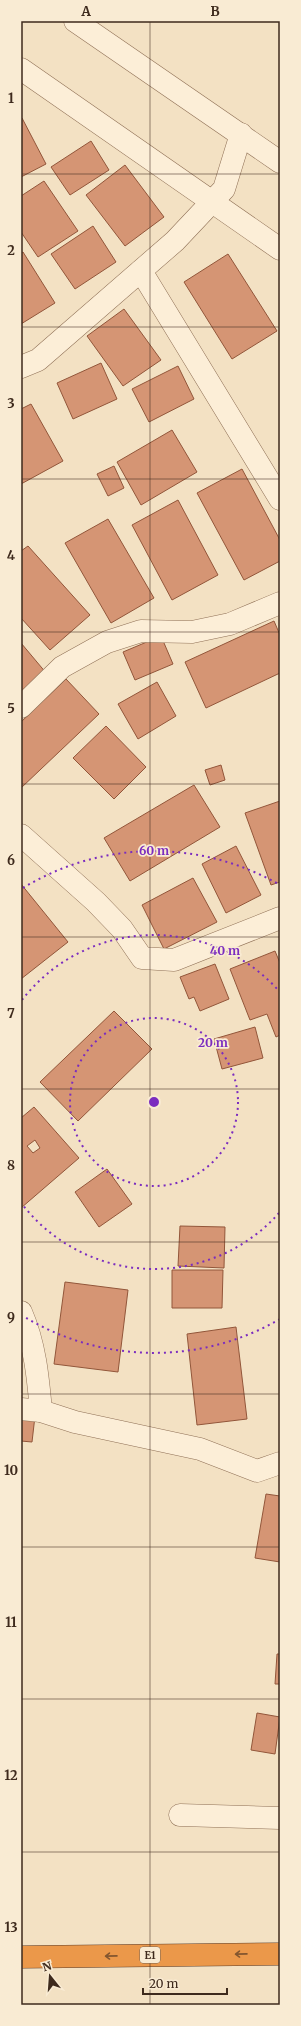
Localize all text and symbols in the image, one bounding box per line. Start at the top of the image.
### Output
text: A [80,3,91,20]
text: B [210,3,220,20]
text: 1 [8,90,14,107]
text: 2 [7,242,15,259]
text: 3 [7,395,15,412]
text: 4 [7,547,16,564]
text: 5 [7,700,15,717]
text: 60 m [139,843,169,858]
text: 6 [7,852,15,869]
text: 40 m [210,943,240,958]
text: 7 [7,1005,15,1022]
text: 20 m [198,1035,228,1050]
centre of rings [147,1095,161,1109]
text: 8 [7,1157,15,1174]
text: 9 [7,1309,15,1326]
text: 10 [4,1462,18,1479]
text: 11 [5,1614,17,1631]
text: 12 [4,1767,18,1784]
text: 13 [4,1919,18,1936]
road number: E1 [140,1947,160,1963]
one-way arrow [235,1950,248,1958]
one-way arrow [105,1952,118,1960]
north arrow [30,1956,70,1996]
text: N [41,1958,54,1974]
scale bar [143,1970,227,1996]
text: 20 m [149,1976,178,1991]

